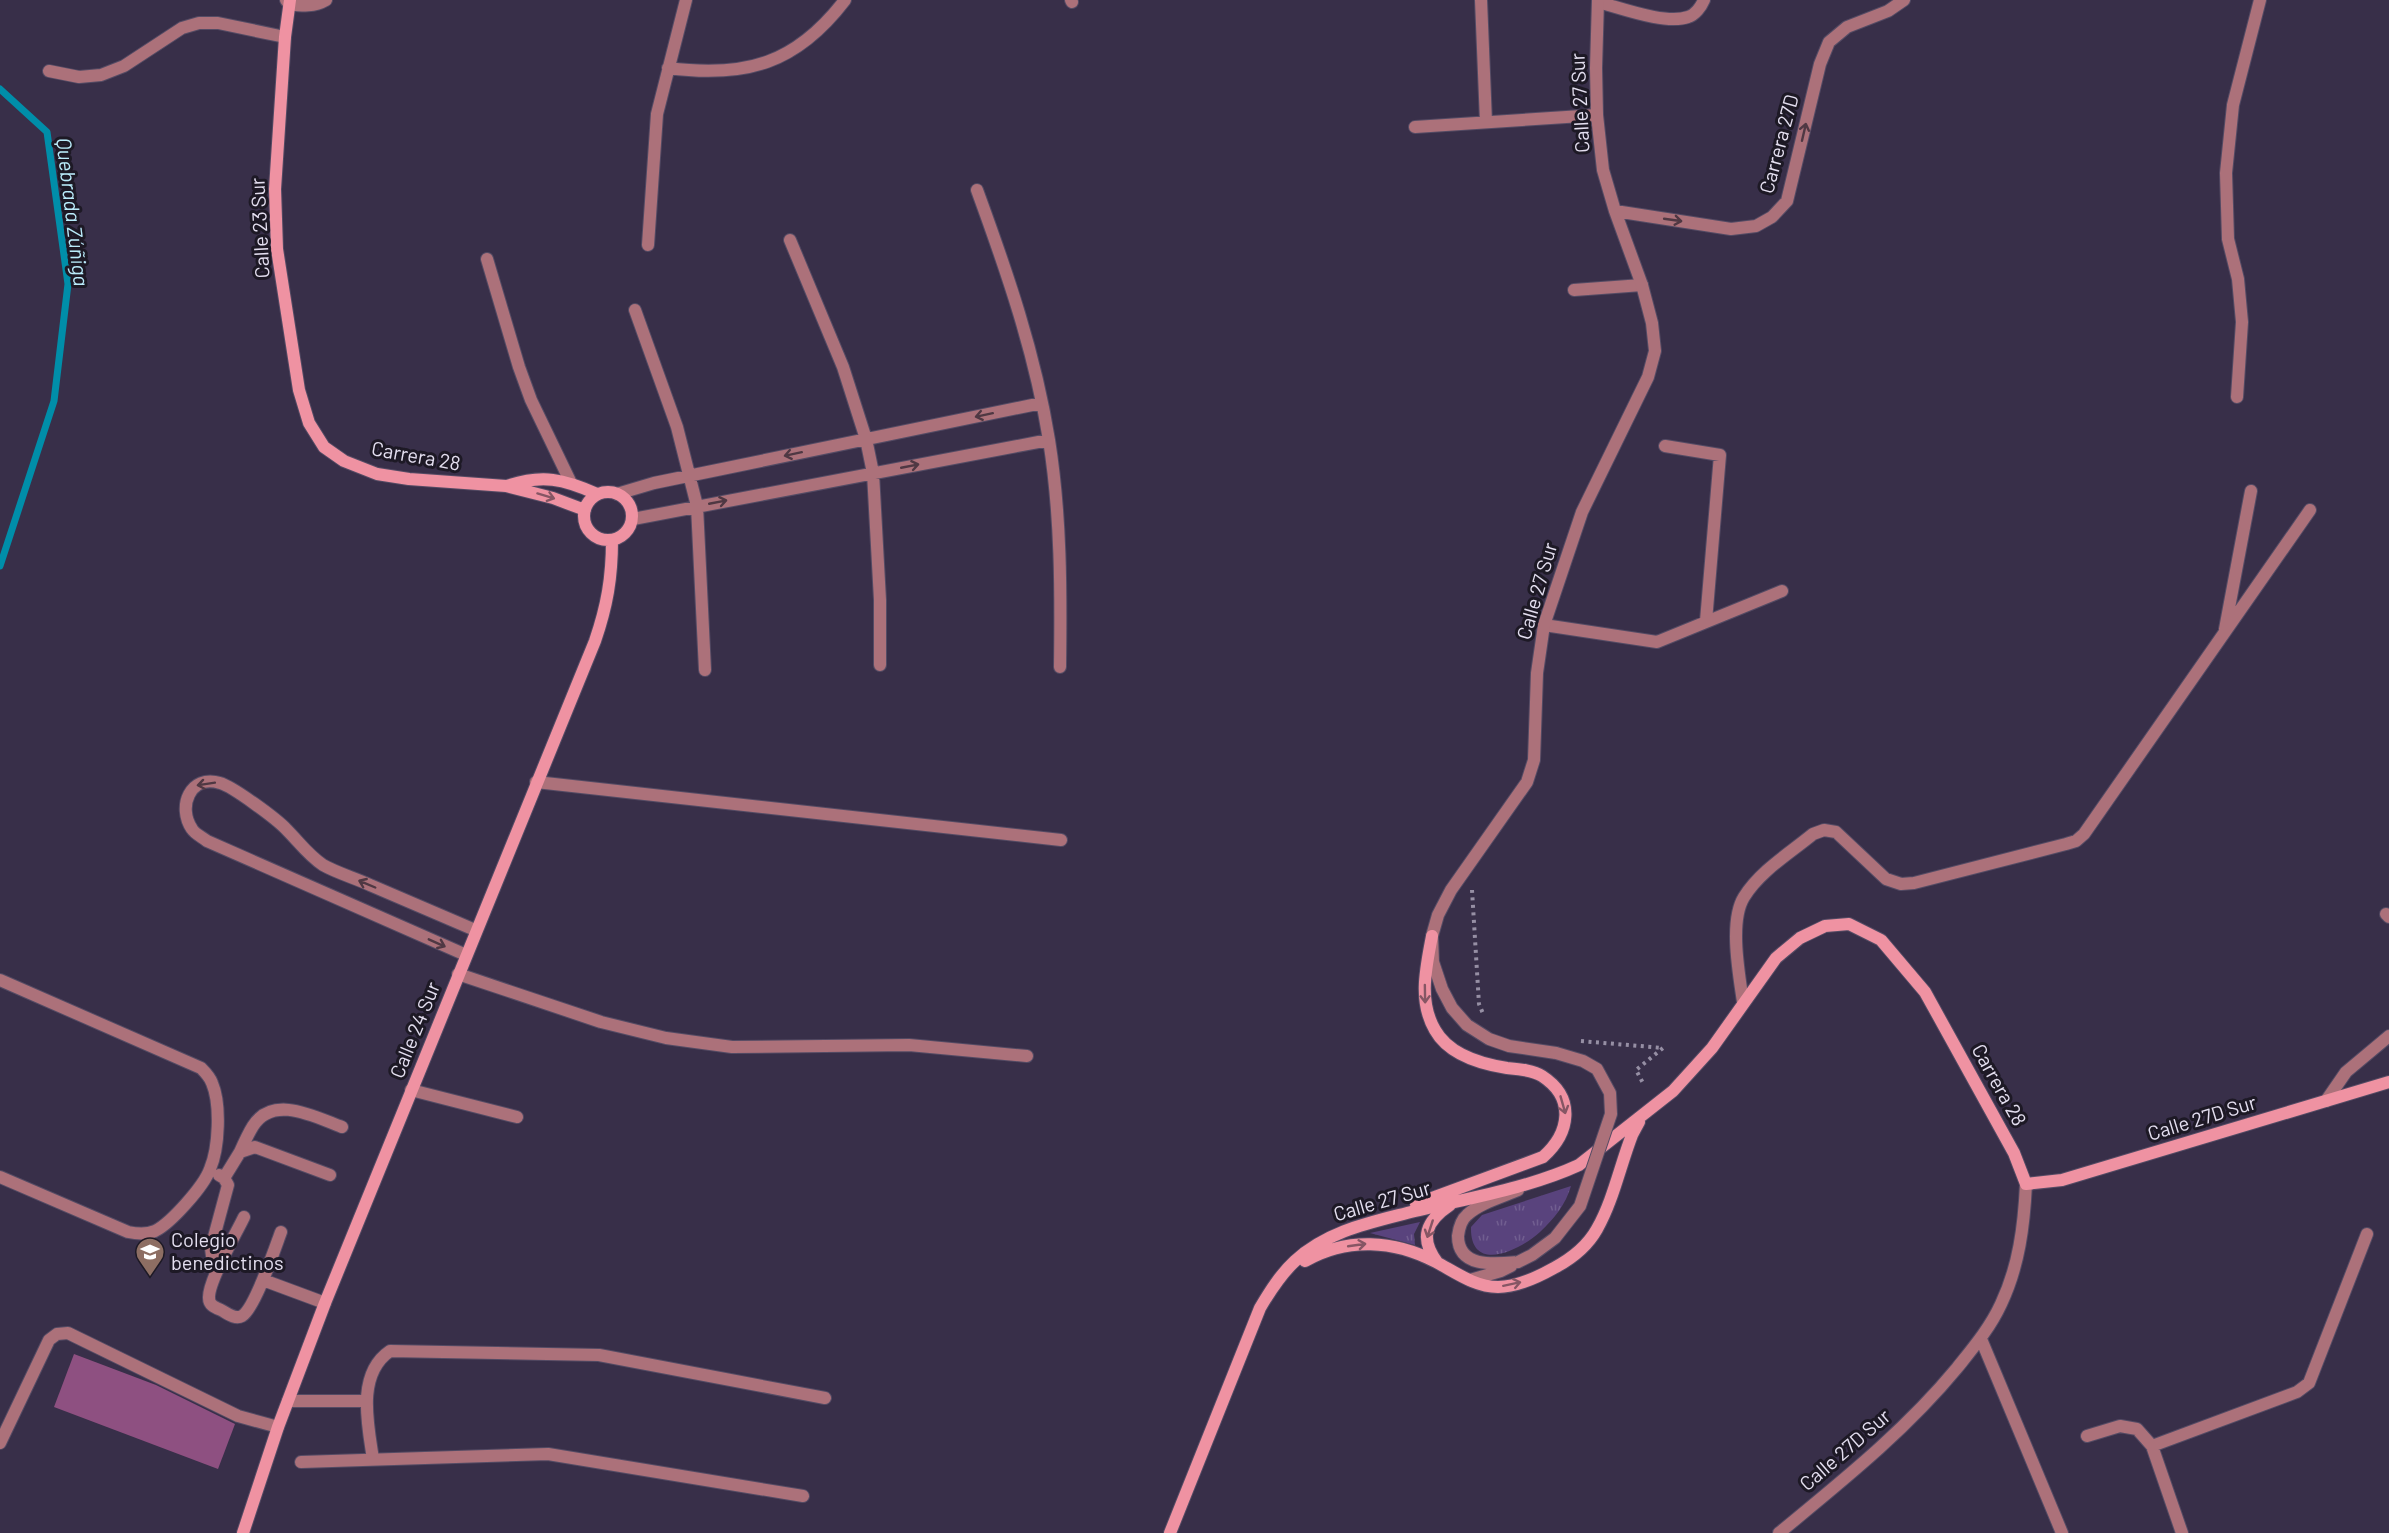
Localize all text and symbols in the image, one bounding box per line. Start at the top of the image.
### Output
street label: Calle 27 Sur [1564,53,1594,154]
street label: Carrera 27D [1753,92,1803,196]
one-way arrow [1798,123,1810,142]
water label: Quebrada Zúñiga [52,136,95,288]
street label: Calle 23 Sur [244,177,274,279]
one-way arrow [1663,215,1683,226]
one-way arrow [975,409,994,421]
street label: Carrera 28 [370,435,463,475]
one-way arrow [784,449,804,460]
one-way arrow [900,460,919,471]
one-way arrow [536,491,555,502]
one-way arrow [708,496,728,507]
street label: Calle 27 Sur [1511,539,1561,642]
one-way arrow [197,779,216,790]
one-way arrow [358,877,376,889]
one-way arrow [428,938,446,949]
street label: Calle 24 Sur [384,978,444,1081]
one-way arrow [1419,984,1431,1004]
street label: Carrera 28 [1968,1039,2032,1130]
street label: Calle 27D Sur [2144,1089,2259,1145]
one-way arrow [1557,1095,1569,1114]
street label: Calle 27 Sur [1330,1175,1433,1225]
one-way arrow [1424,1219,1435,1238]
place label: Colegio benedictinos [171,1227,284,1274]
school or university icon: Colegio benedictinos [134,1236,166,1278]
one-way arrow [1347,1240,1366,1251]
one-way arrow [1502,1278,1521,1289]
street label: Calle 27D Sur [1794,1403,1895,1495]

